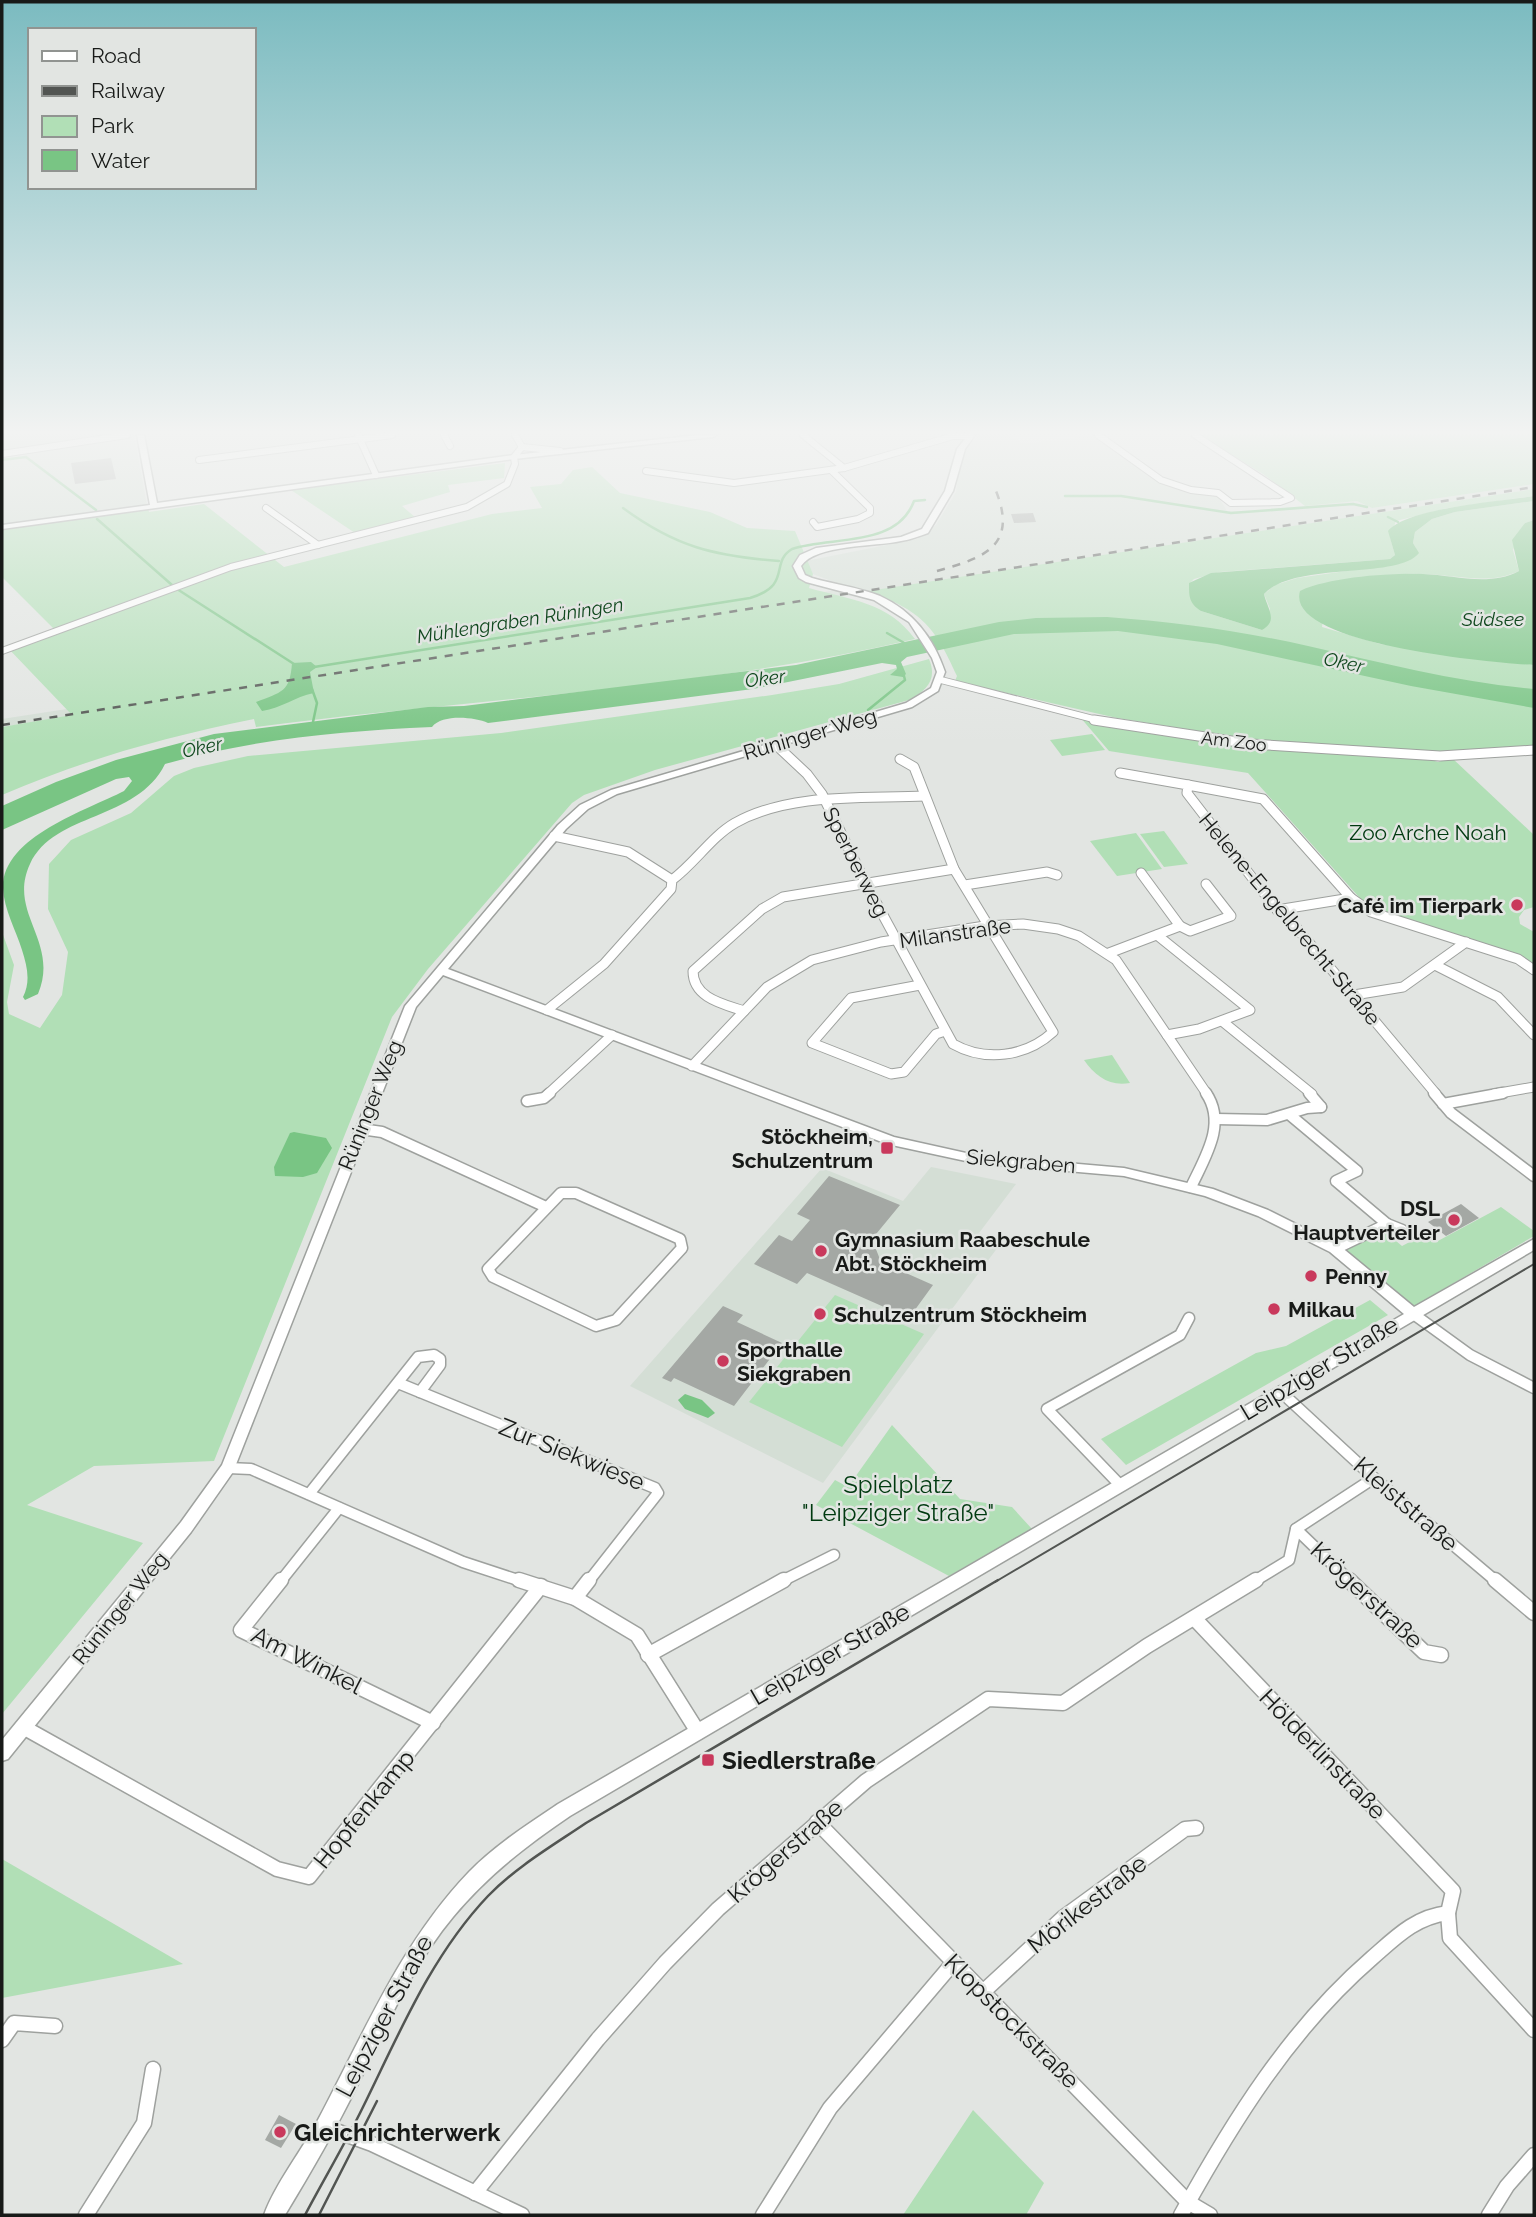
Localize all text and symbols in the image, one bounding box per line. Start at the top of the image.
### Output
legend [28,28,256,189]
text: Road [91,43,141,68]
text: Railway [91,78,165,103]
text: Park [91,113,134,138]
text: Water [91,148,150,173]
water label: Mühlengraben Rüningen [415,593,625,647]
water label: Südsee [1461,608,1524,630]
water label: Oker [1322,647,1368,677]
water label: Oker [744,664,788,691]
street label: Rüninger Weg [740,703,880,765]
street label: Am Zoo [1200,727,1268,755]
water label: Oker [180,732,226,762]
street label: Sperberweg [818,803,894,921]
street label: Helene-Engelbrecht-Straße [1194,808,1386,1030]
park label: Zoo Arche Noah [1349,820,1507,845]
place label: Café im Tierpark [1338,893,1503,918]
marker: Café im Tierpark [1509,897,1525,913]
street label: Milanstraße [898,913,1012,953]
street label: Rüninger Weg [333,1036,407,1174]
place label: Stöckheim, Schulzentrum [732,1124,873,1173]
marker: Stöckheim, Schulzentrum [879,1140,895,1156]
street label: Siekgraben [965,1144,1077,1178]
place label: DSL Hauptverteiler [1293,1196,1441,1245]
marker: DSL Hauptverteiler [1446,1212,1462,1228]
place label: Gymnasium Raabeschule Abt. Stöckheim [835,1227,1090,1276]
marker: Gymnasium Raabeschule Abt. Stöckheim [813,1243,829,1259]
place label: Penny [1325,1264,1388,1289]
marker: Penny [1303,1268,1319,1284]
place label: Milkau [1288,1297,1355,1322]
marker: Milkau [1266,1301,1282,1317]
place label: Schulzentrum Stöckheim [834,1302,1087,1327]
marker: Schulzentrum Stöckheim [812,1306,828,1322]
street label: Leipziger Straße [1235,1310,1403,1426]
place label: Sporthalle Siekgraben [737,1337,851,1386]
marker: Sporthalle Siekgraben [715,1353,731,1369]
street label: Zur Siekwiese [495,1412,649,1496]
street label: Kleiststraße [1348,1451,1464,1557]
park label: Spielplatz "Leipziger Straße" [802,1470,994,1527]
street label: Krögerstraße [1305,1535,1429,1655]
street label: Rüninger Weg [67,1547,173,1669]
street label: Leipziger Straße [745,1597,915,1711]
street label: Am Winkel [247,1620,368,1701]
street label: Hölderlinstraße [1254,1683,1392,1825]
street label: Hopfenkamp [307,1744,421,1874]
place label: Siedlerstraße [722,1746,876,1775]
marker: Siedlerstraße [700,1752,716,1768]
street label: Krögerstraße [721,1793,849,1909]
street label: Mörikestraße [1022,1848,1152,1960]
street label: Leipziger Straße [329,1930,439,2102]
street label: Klopstockstraße [938,1947,1086,2095]
place label: Gleichrichterwerk [294,2118,501,2147]
marker: Gleichrichterwerk [272,2124,288,2140]

